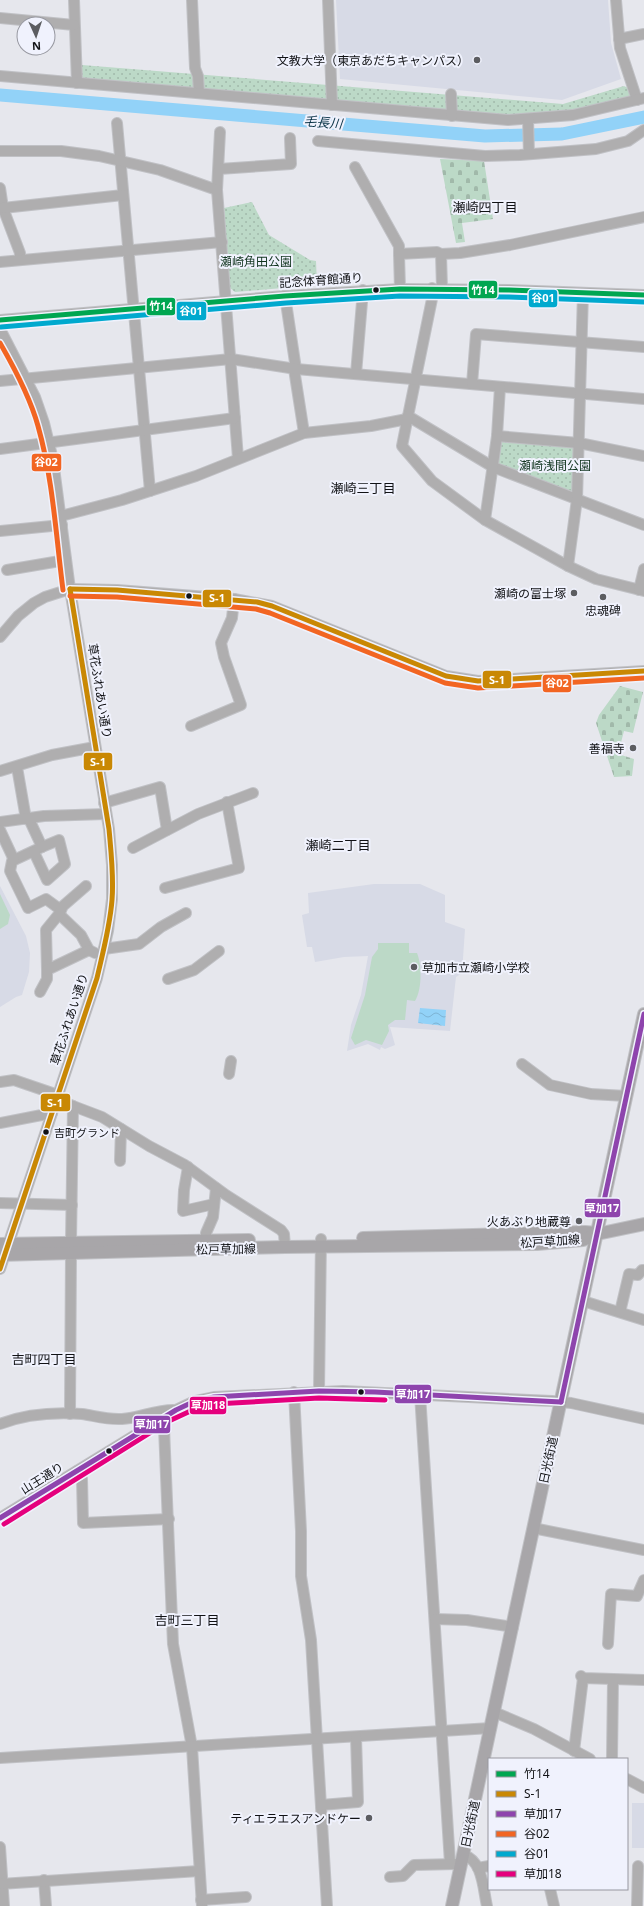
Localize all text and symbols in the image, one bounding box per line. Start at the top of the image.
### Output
north arrow [16,16,56,56]
text: N [32,39,41,54]
place label: 文教大学（東京あだちキャンパス） [277,52,469,69]
marker: 文教大学（東京あだちキャンパス） [472,55,482,65]
water label: 毛長川 [303,111,345,133]
district label: 瀬崎四丁目 [452,198,518,216]
park label: 瀬崎角田公園 [220,253,292,270]
street label: 記念体育館通り [279,269,363,291]
line badge: 竹14 [468,280,498,299]
text: 竹14 [471,282,495,297]
unlabelled marker [371,285,381,295]
line badge: 谷01 [528,289,558,308]
text: 谷01 [531,290,555,305]
line badge: 竹14 [146,297,176,316]
text: 竹14 [149,298,173,313]
line badge: 谷01 [176,301,207,321]
text: 谷01 [179,303,203,318]
line badge: 谷02 [31,453,62,472]
text: 谷02 [34,454,58,469]
park label: 瀬崎浅間公園 [519,457,591,474]
district label: 瀬崎三丁目 [330,479,396,497]
place label: 瀬崎の富士塚 [494,585,566,602]
marker: 瀬崎の富士塚 [569,588,579,598]
line badge: S-1 [202,589,232,608]
text: S-1 [209,590,225,605]
unlabelled marker [184,591,194,601]
marker: 忠魂碑 [598,592,608,602]
place label: 忠魂碑 [585,602,621,619]
street label: 草花ふれあい通り [84,642,116,740]
line badge: S-1 [482,670,512,689]
text: S-1 [489,672,505,687]
line badge: 谷02 [542,674,572,693]
text: 谷02 [545,675,569,690]
place label: 善福寺 [589,740,625,757]
marker: 善福寺 [628,743,638,753]
line badge: S-1 [83,752,113,771]
text: S-1 [90,754,106,769]
district label: 瀬崎二丁目 [305,836,371,854]
place label: 草加市立瀬崎小学校 [422,959,530,976]
marker: 草加市立瀬崎小学校 [409,962,419,972]
street label: 草花ふれあい通り [46,971,92,1067]
line badge: S-1 [40,1093,71,1112]
text: S-1 [47,1095,63,1110]
place label: 吉町グランド [54,1125,120,1140]
marker: 吉町グランド [41,1127,51,1137]
line badge: 草加17 [584,1198,621,1218]
text: 草加17 [585,1200,619,1215]
place label: 火あぶり地蔵尊 [487,1213,571,1230]
marker: 火あぶり地蔵尊 [574,1216,584,1226]
street label: 松戸草加線 [519,1230,581,1252]
street label: 松戸草加線 [196,1240,256,1258]
district label: 吉町四丁目 [11,1350,77,1368]
line badge: 草加17 [394,1384,432,1404]
text: 草加17 [396,1386,430,1401]
unlabelled marker [356,1387,366,1397]
line badge: 草加18 [189,1396,227,1415]
text: 草加18 [191,1397,225,1412]
line badge: 草加17 [133,1415,171,1434]
text: 草加17 [135,1416,169,1431]
street label: 日光街道 [535,1435,561,1485]
unlabelled marker [104,1446,114,1456]
street label: 山王通り [17,1458,67,1498]
district label: 吉町三丁目 [154,1611,220,1629]
legend [488,1758,628,1890]
text: 竹14 [524,1765,550,1782]
text: S-1 [524,1785,541,1802]
street label: 日光街道 [457,1799,483,1849]
text: 草加17 [524,1805,562,1822]
place label: ティエラエスアンドケー [230,1810,361,1827]
marker: ティエラエスアンドケー [364,1813,374,1823]
text: 谷02 [524,1825,550,1842]
text: 谷01 [524,1845,550,1862]
text: 草加18 [524,1865,562,1882]

